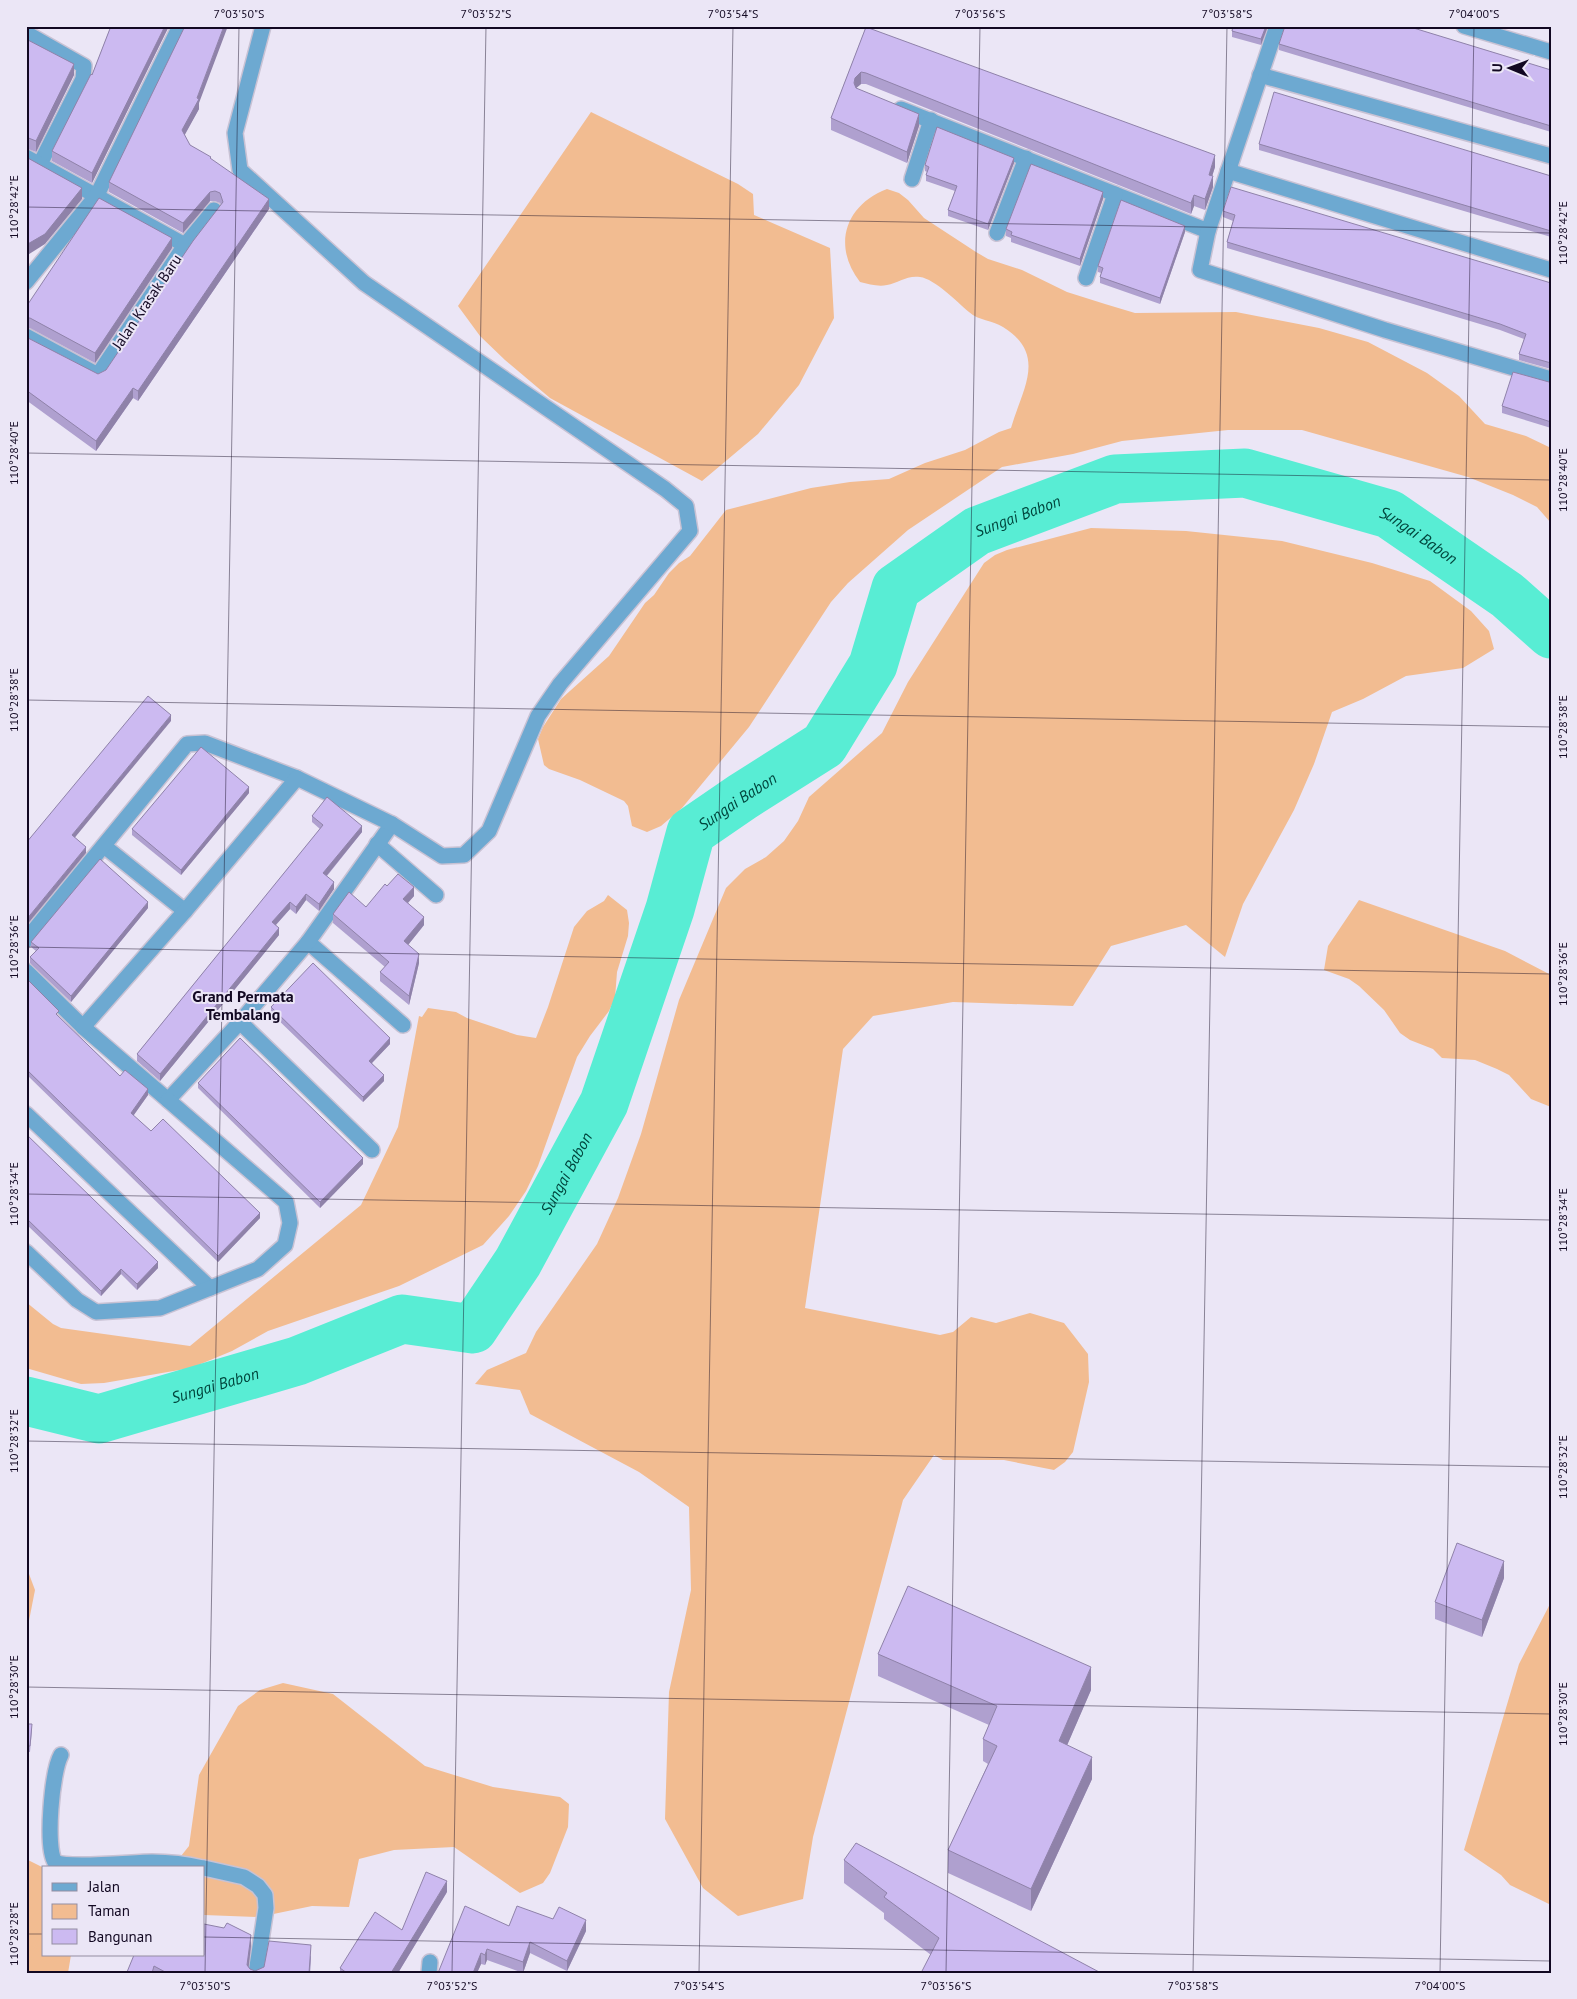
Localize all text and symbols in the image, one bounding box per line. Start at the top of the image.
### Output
text: 7°03'50"S [214,6,264,21]
text: 7°03'52"S [461,6,511,21]
text: 7°03'54"S [708,6,758,21]
text: 7°03'56"S [955,6,1005,21]
text: 7°03'58"S [1202,6,1252,21]
text: 7°04'00"S [1449,6,1499,21]
north arrow [1484,42,1534,92]
text: U [1488,63,1506,72]
text: 110°28'42"E [6,175,21,239]
text: 110°28'42"E [1555,201,1570,265]
street label: Jalan Krasak Baru [107,250,185,354]
text: 110°28'40"E [6,421,21,485]
text: 110°28'40"E [1555,448,1570,512]
water label: Sungai Babon [972,490,1063,541]
water label: Sungai Babon [1377,502,1462,568]
text: 110°28'38"E [6,668,21,732]
text: 110°28'38"E [1555,695,1570,759]
water label: Sungai Babon [694,768,780,834]
text: 110°28'36"E [6,915,21,979]
text: 110°28'36"E [1555,942,1570,1006]
district label: Grand Permata Tembalang [192,986,294,1024]
water label: Sungai Babon [536,1129,596,1218]
text: 110°28'34"E [6,1162,21,1226]
text: 110°28'34"E [1555,1188,1570,1252]
water label: Sungai Babon [169,1363,261,1407]
text: 110°28'32"E [6,1409,21,1473]
text: 110°28'32"E [1555,1435,1570,1499]
text: 110°28'30"E [6,1655,21,1719]
text: 110°28'30"E [1555,1682,1570,1746]
legend [42,1866,205,1956]
text: Jalan [87,1877,120,1896]
text: Taman [88,1901,130,1920]
text: 110°28'28"E [6,1902,21,1966]
text: Bangunan [88,1927,152,1946]
text: 7°03'50"S [180,1978,230,1993]
text: 7°03'52"S [427,1978,477,1993]
text: 7°03'54"S [674,1978,724,1993]
text: 7°03'56"S [921,1978,971,1993]
text: 7°03'58"S [1168,1978,1218,1993]
text: 7°04'00"S [1415,1978,1465,1993]

